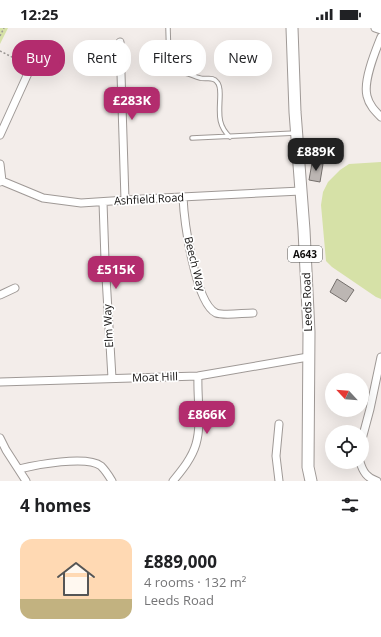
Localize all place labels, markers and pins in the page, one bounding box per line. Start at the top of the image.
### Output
pin: £283K [104,87,160,121]
pin: £889K [288,138,344,172]
pin: £515K [88,256,144,290]
pin: £866K [179,401,235,435]

